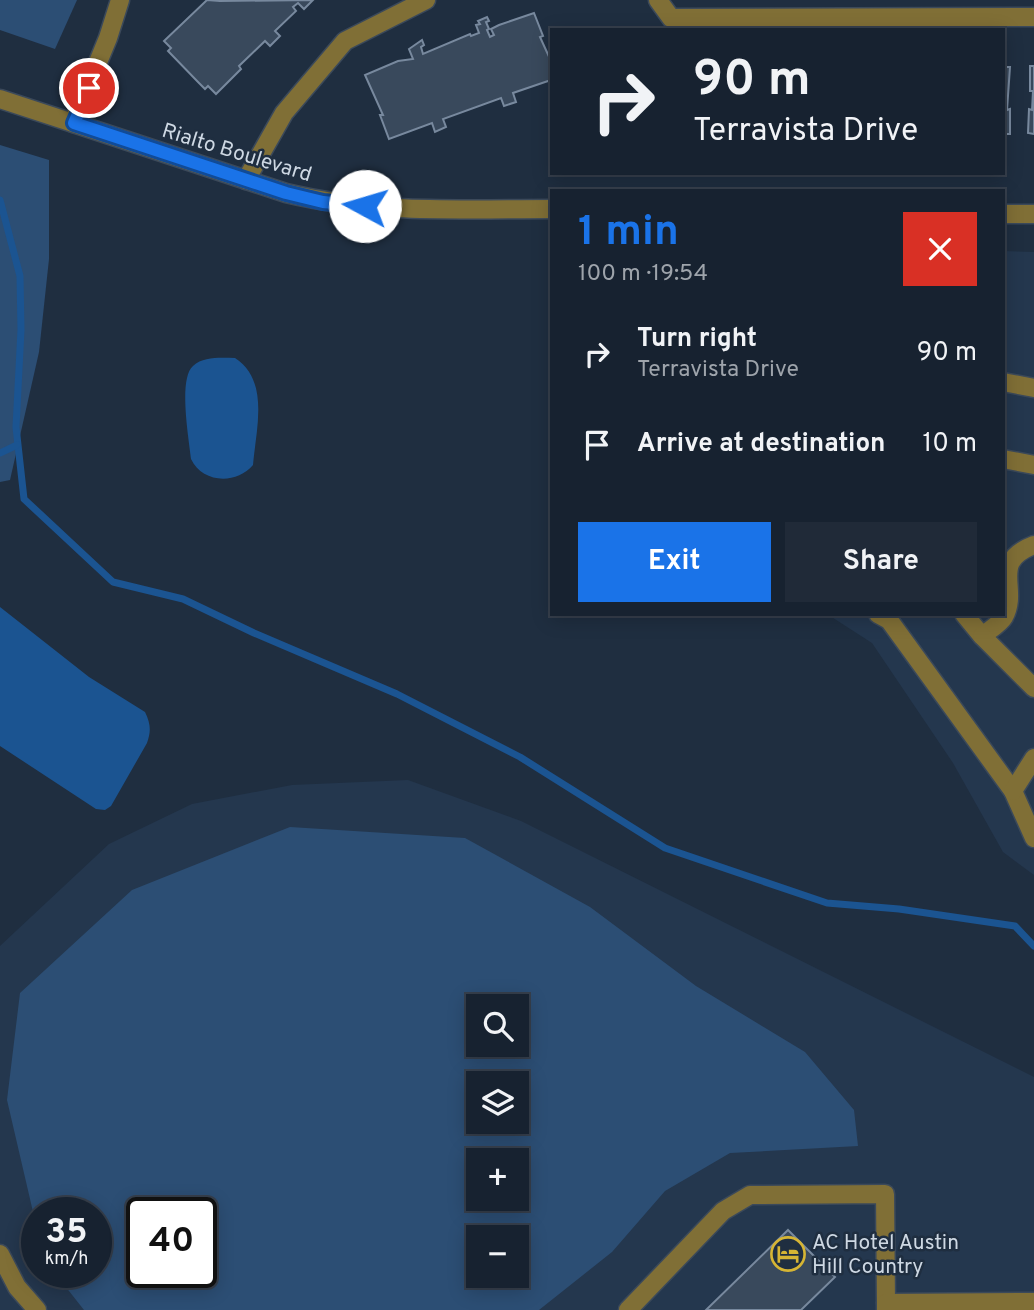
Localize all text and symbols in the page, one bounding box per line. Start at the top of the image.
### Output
text: 90 m [693,51,811,113]
icon: right [578,56,669,147]
pin [59,58,119,118]
icon: arrive [70,69,108,107]
text: Terravista Drive [693,112,918,152]
street label: Rialto Boulevard [158,118,315,189]
position arrow [328,169,402,243]
text: 1 min [578,207,679,260]
button: close [903,212,977,286]
text: 100 m · 19:54 [578,260,708,289]
text: Turn right [637,323,757,356]
icon: right [578,335,616,373]
text: 90 m [917,337,977,370]
text: Terravista Drive [637,356,799,385]
icon: arrive [578,426,616,464]
text: Arrive at destination [637,428,885,461]
text: 10 m [922,428,977,461]
button: Exit [578,522,771,602]
button: Share [785,522,977,602]
map controls [466,994,529,1288]
button: search [466,994,529,1057]
button: layers [466,1071,529,1134]
button: + [466,1148,529,1211]
speed limit sign: 40 [126,1197,217,1288]
text: 35 [45,1211,88,1255]
button: − [466,1225,529,1288]
place label: AC Hotel Austin Hill Country [812,1230,959,1281]
hotel icon: AC Hotel Austin Hill Country [769,1235,807,1273]
text: km/h [45,1248,88,1271]

